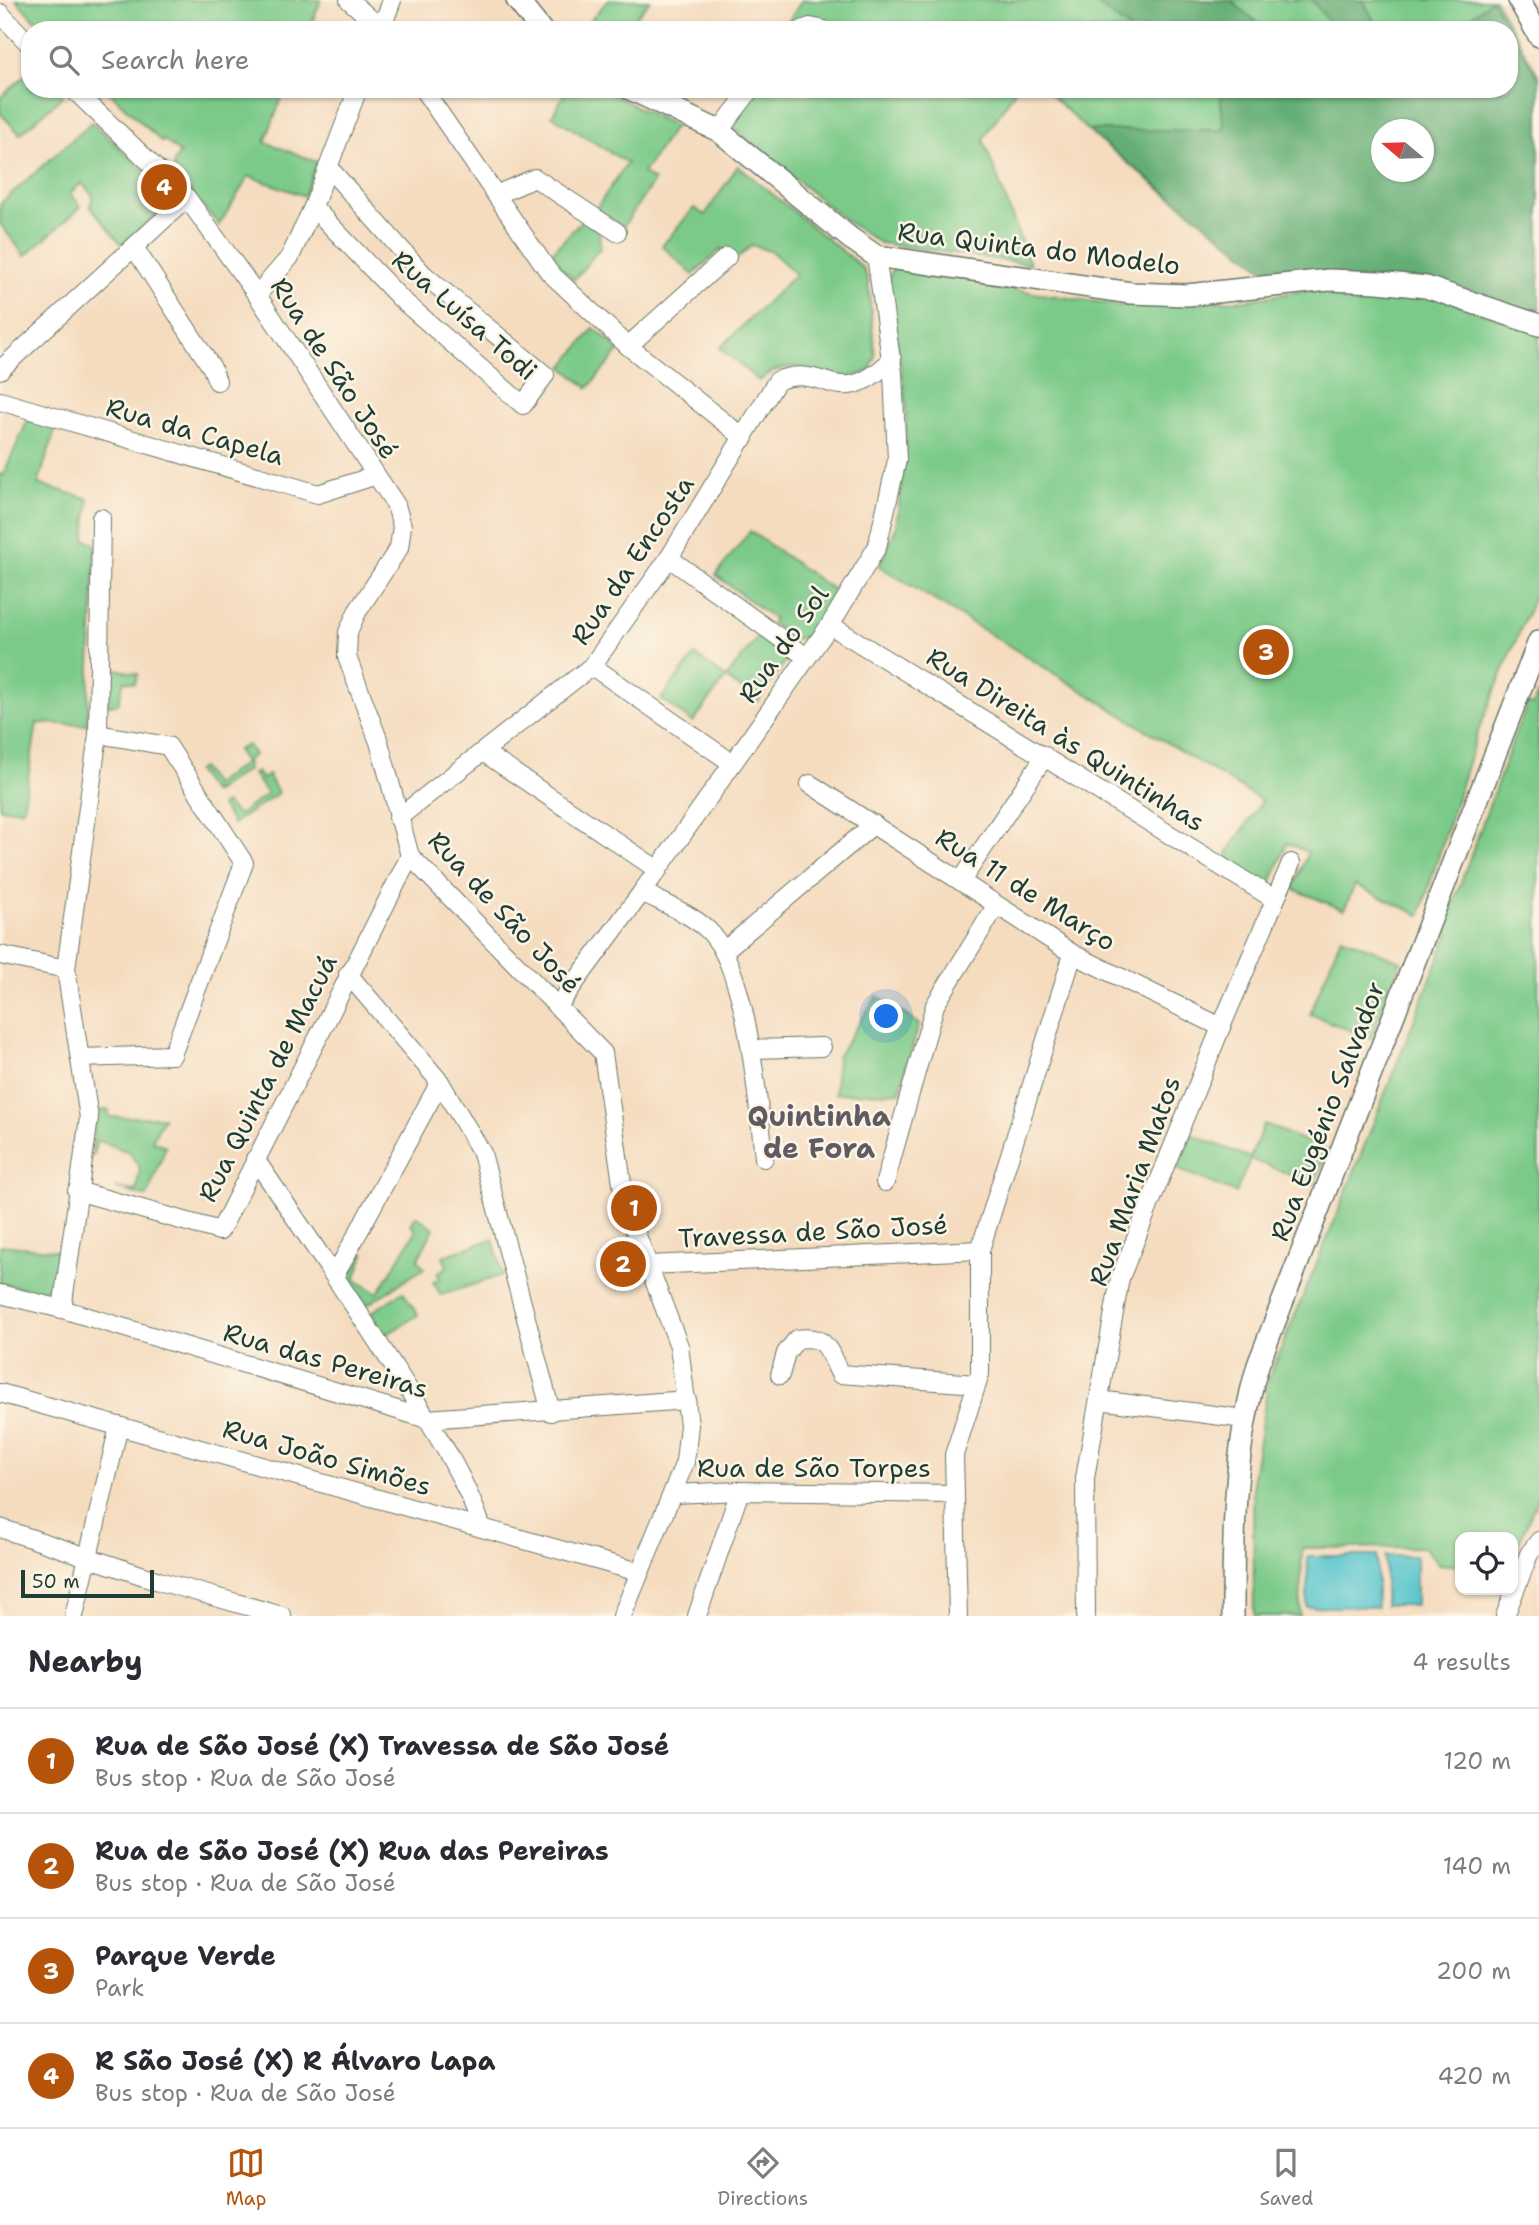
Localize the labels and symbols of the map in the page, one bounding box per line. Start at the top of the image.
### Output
north arrow [1371,119,1434,182]
pin: 4 [141,161,187,213]
street label: Rua Quinta do Modelo [896,213,1182,283]
street label: Rua Luísa Todi [385,242,545,388]
street label: Rua de São José [263,270,407,466]
street label: Rua da Capela [102,389,288,473]
street label: Rua da Encosta [562,468,702,652]
street label: Rua do Sol [730,578,836,710]
pin: 3 [1243,626,1289,678]
street label: Rua Direita às Quintinhas [920,639,1212,839]
street label: Rua 11 de Março [929,819,1123,959]
street label: Rua de São José [421,823,589,1001]
street label: Rua Quinta de Macuá [189,948,345,1208]
street label: Rua Eugénio Salvador [1261,976,1393,1246]
your location [869,999,903,1033]
street label: Rua Maria Matos [1080,1071,1188,1291]
district label: Quintinha de Fora [747,1097,891,1167]
pin: 1 [611,1182,657,1234]
street label: Travessa de São José [677,1206,949,1256]
pin: 2 [600,1238,646,1290]
street label: Rua das Pereiras [220,1314,432,1406]
street label: Rua João Simões [219,1411,435,1503]
street label: Rua de São Torpes [697,1450,931,1485]
scale bar [21,1567,154,1599]

